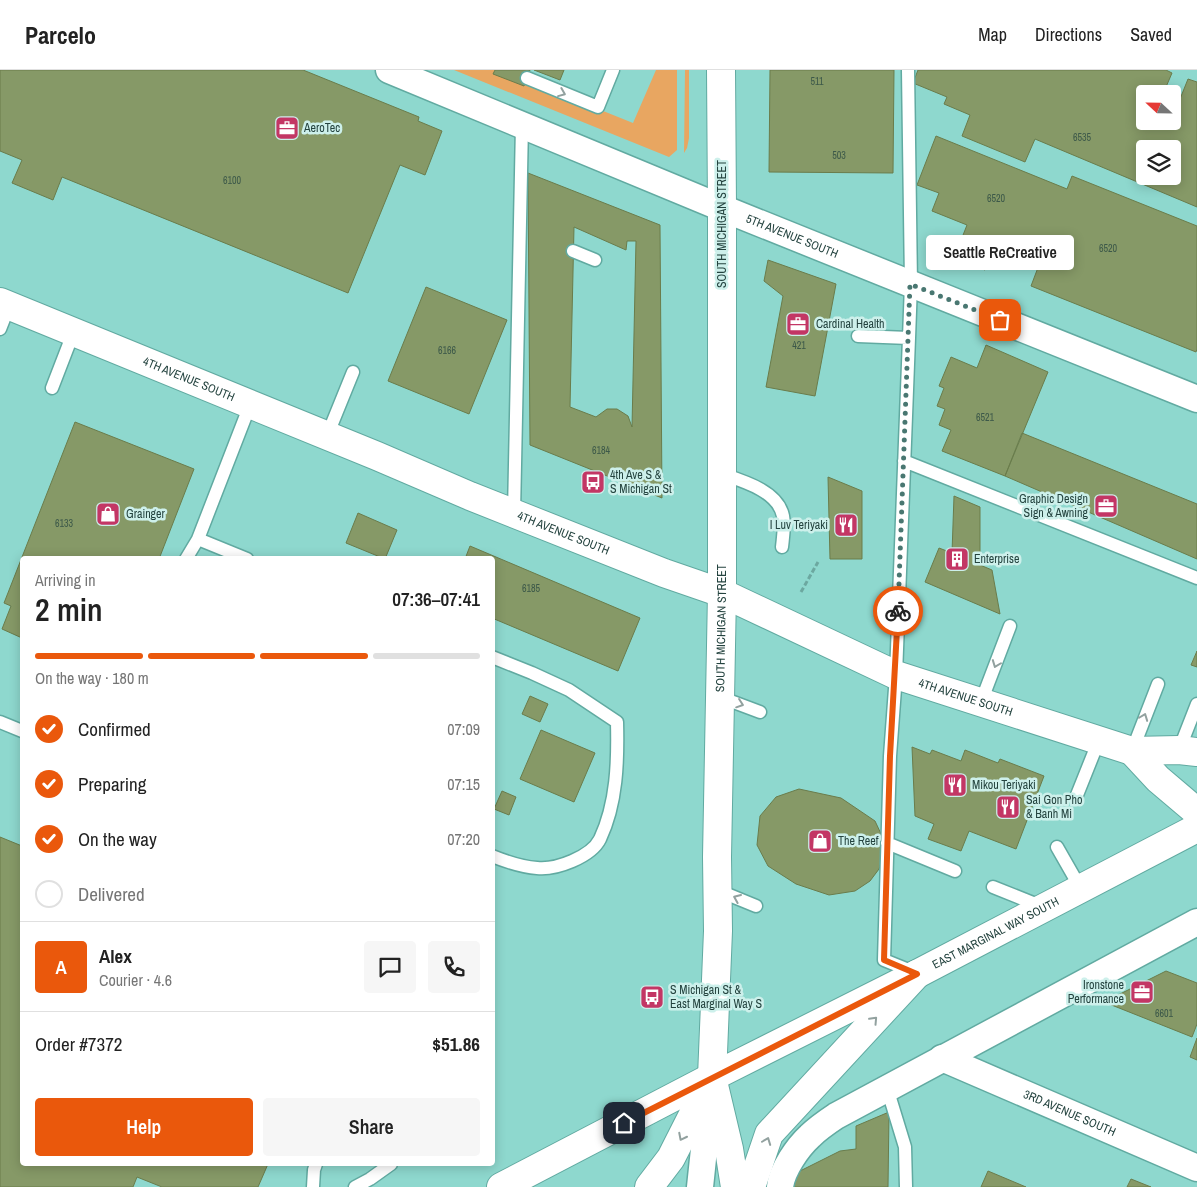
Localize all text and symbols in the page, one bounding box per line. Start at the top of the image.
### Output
text: Parcelo [25,19,96,51]
text: Map [978,22,1007,47]
text: Directions [1035,22,1102,47]
text: Saved [1130,22,1172,47]
house number: 511 [810,75,824,88]
north arrow [1136,85,1181,130]
map controls [1136,85,1181,185]
one-way arrow [557,86,566,97]
office icon: AeroTec [274,115,300,141]
place label: AeroTec [303,120,340,136]
house number: 6535 [1073,131,1092,144]
button: layers [1136,140,1181,185]
house number: 503 [832,149,846,162]
street label: SOUTH MICHIGAN STREET [714,160,730,288]
house number: 6100 [223,174,242,187]
house number: 6520 [987,192,1006,205]
street label: 5TH AVENUE SOUTH [744,211,840,262]
callout: Seattle ReCreative [926,235,1074,270]
text: Seattle ReCreative [943,241,1057,263]
house number: 6520 [1099,242,1118,255]
pin [979,299,1021,341]
icon: bag [986,306,1014,334]
office icon: Cardinal Health [785,311,811,337]
place label: Cardinal Health [816,316,884,332]
house number: 421 [792,339,806,352]
house number: 6166 [438,344,457,357]
street label: 4TH AVENUE SOUTH [141,353,237,405]
house number: 6521 [976,411,995,424]
house number: 6184 [592,444,611,457]
place label: 4th Ave S & S Michigan St [610,467,672,497]
bus stop icon: 4th Ave S & S Michigan St [580,469,606,495]
place label: Graphic Design Sign & Awning [1019,491,1089,521]
office icon: Graphic Design Sign & Awning [1093,493,1119,519]
shop icon: Grainger [95,501,121,527]
place label: Grainger [126,506,166,522]
street label: 4TH AVENUE SOUTH [515,508,612,559]
restaurant icon: I Luv Teriyaki [833,512,859,538]
house number: 6133 [55,517,74,530]
place label: I Luv Teriyaki [770,517,828,533]
building icon: Enterprise [944,546,970,572]
place label: Enterprise [974,551,1019,567]
street label: SOUTH MICHIGAN STREET [712,564,730,692]
text: Arriving in [35,569,96,591]
house number: 6185 [522,582,541,595]
text: 07:36–07:41 [392,586,480,612]
courier [873,586,923,636]
text: 2 min [35,588,103,631]
icon: bike [884,597,912,625]
one-way arrow [991,659,1002,668]
text: On the way · 180 m [35,667,149,689]
street label: 4TH AVENUE SOUTH [917,675,1015,720]
one-way arrow [735,699,744,709]
one-way arrow [1138,713,1149,722]
icon: check [35,715,63,743]
text: Confirmed [78,716,151,742]
text: 07:09 [447,718,480,740]
icon: check [35,770,63,798]
text: Preparing [78,771,146,797]
restaurant icon: Mikou Teriyaki [942,772,968,798]
text: 07:15 [447,773,480,795]
place label: Mikou Teriyaki [972,777,1036,793]
place label: Sai Gon Pho & Banh Mi [1026,792,1082,822]
restaurant icon: Sai Gon Pho & Banh Mi [995,794,1021,820]
icon: check [35,825,63,853]
text: On the way [78,826,157,852]
text: 07:20 [447,828,480,850]
shop icon: The Reef [807,828,833,854]
place label: The Reef [838,833,879,849]
text: Delivered [78,881,145,907]
street label: EAST MARGINAL WAY SOUTH [930,893,1062,973]
one-way arrow [733,894,742,904]
button: chat [364,941,416,993]
button: phone [428,941,480,993]
text: Alex [99,943,132,969]
text: A [55,954,67,980]
text: Courier · 4.6 [99,969,172,991]
place label: Ironstone Performance [1068,977,1124,1007]
office icon: Ironstone Performance [1129,979,1155,1005]
place label: S Michigan St & East Marginal Way S [670,982,763,1012]
bus stop icon: S Michigan St & East Marginal Way S [639,984,665,1010]
house number: 6601 [1155,1007,1174,1020]
one-way arrow [869,1017,878,1026]
text: Order #7372 [35,1031,122,1057]
text: $51.86 [432,1031,480,1057]
street label: 3RD AVENUE SOUTH [1021,1086,1118,1140]
button: Help [35,1098,253,1156]
button: Share [263,1098,480,1156]
pin [603,1102,645,1144]
icon: home [610,1109,638,1137]
one-way arrow [678,1131,688,1140]
one-way arrow [761,1137,771,1146]

